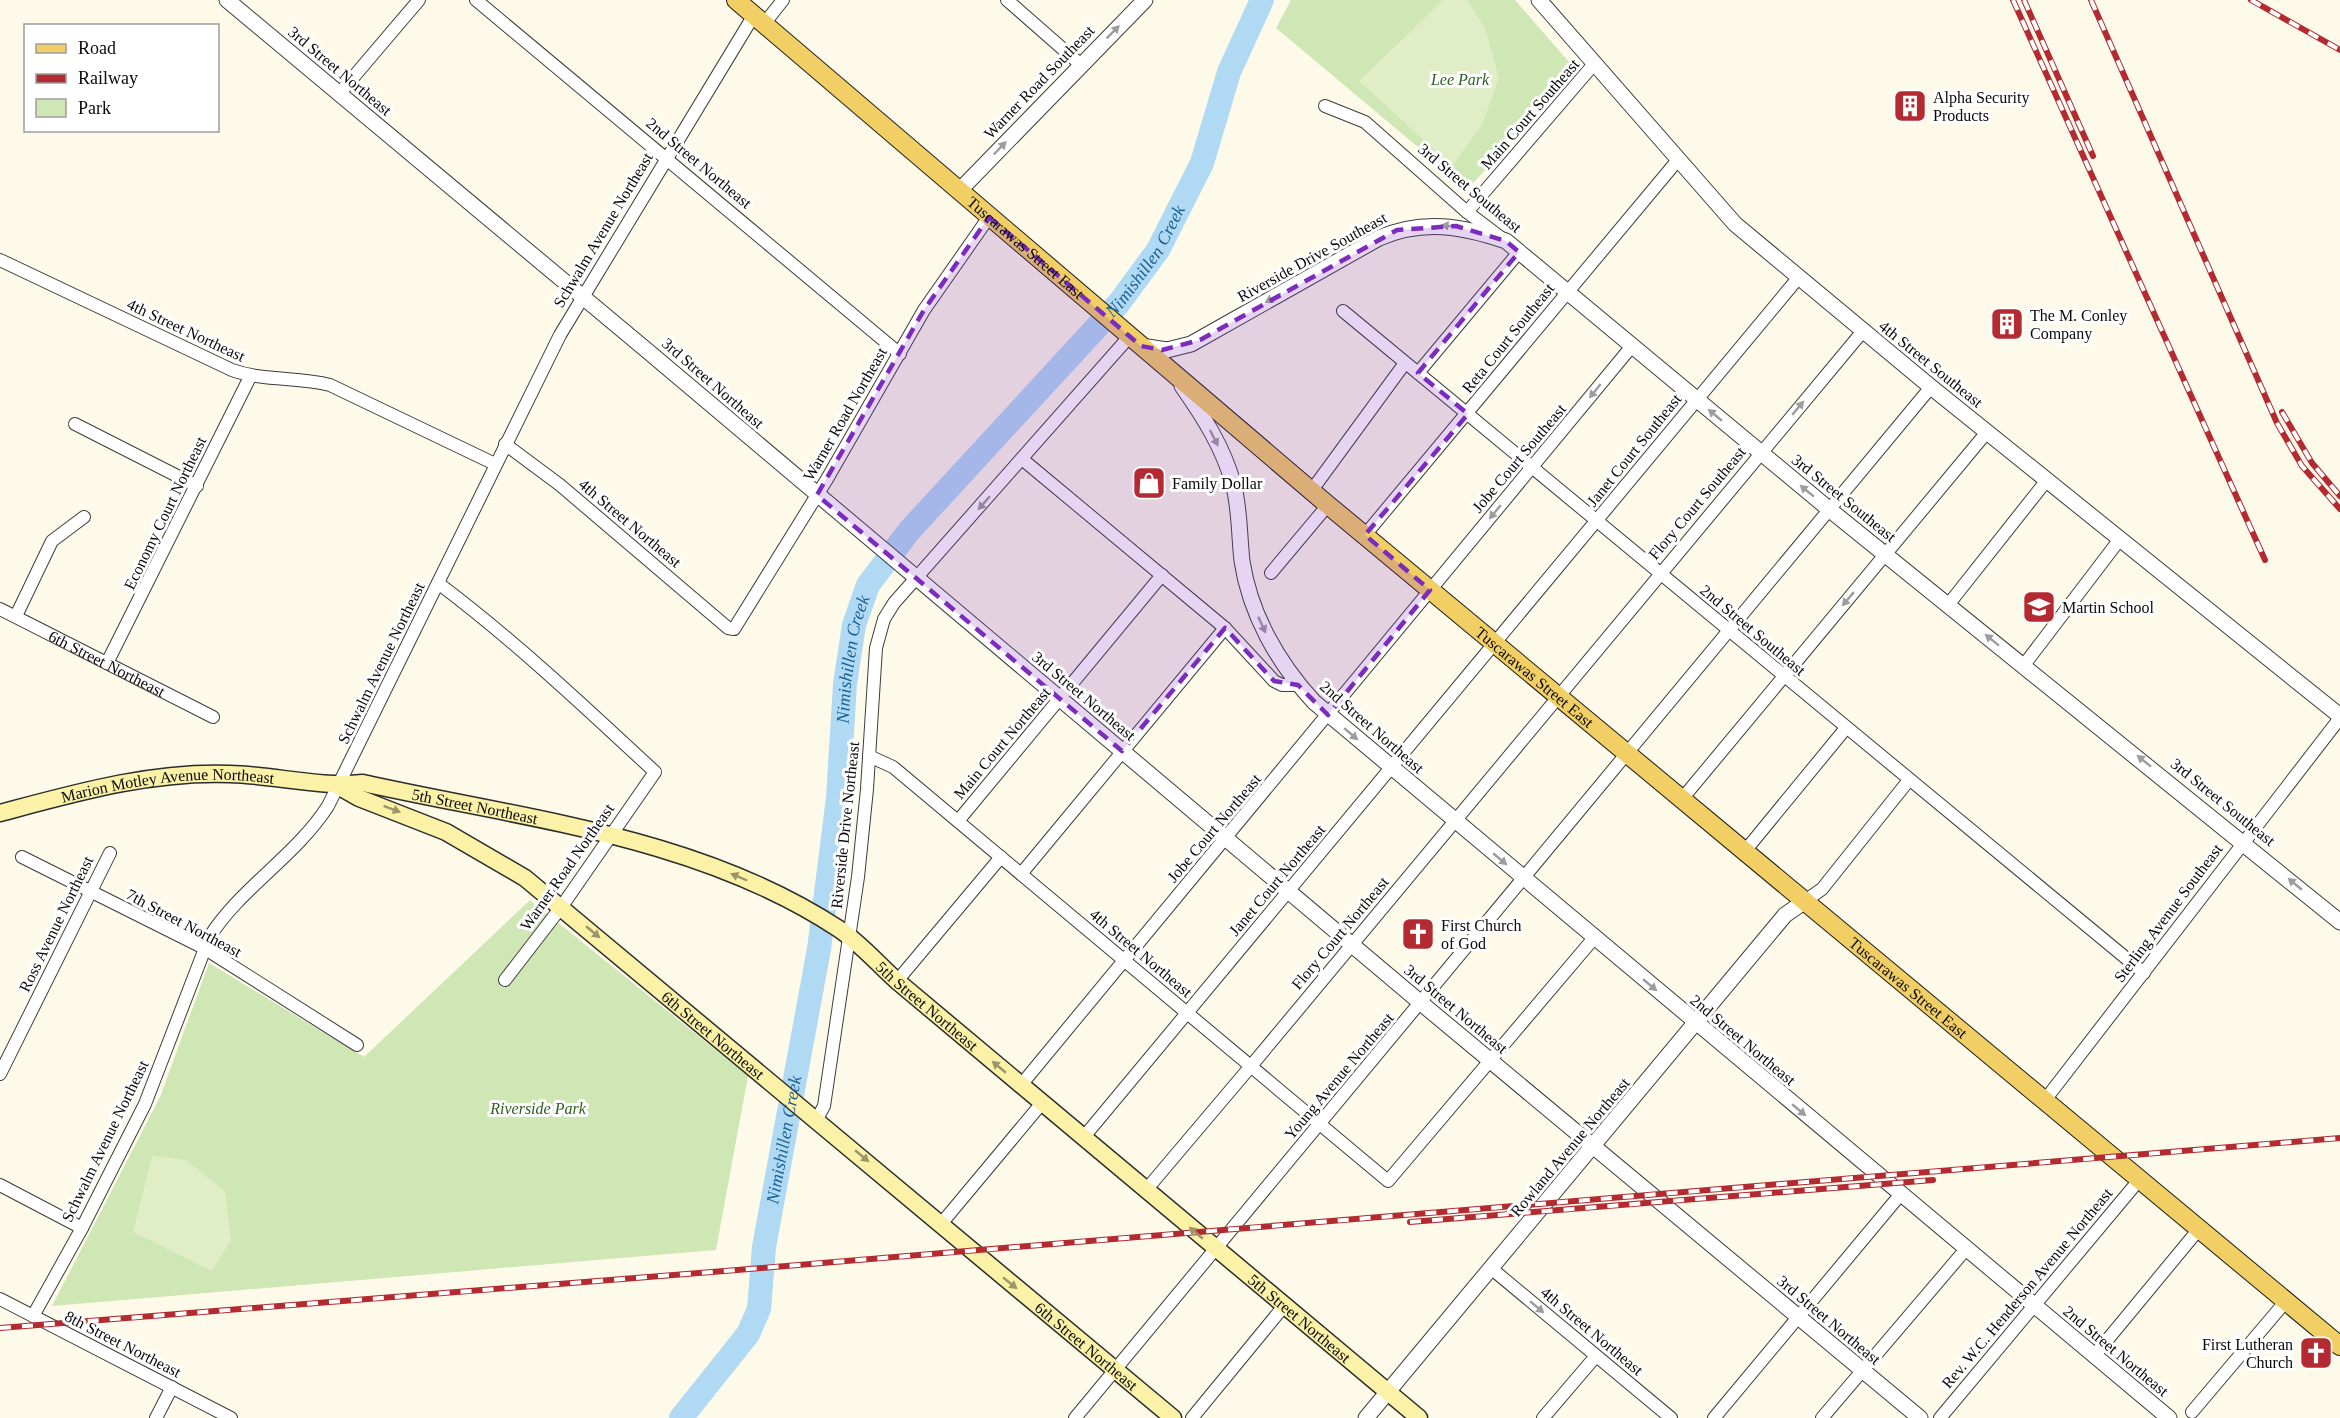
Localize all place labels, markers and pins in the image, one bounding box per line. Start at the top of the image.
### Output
building icon: Alpha Security Products [1892,88,1928,124]
place label: Alpha Security Products [1933,89,2029,124]
building icon: The M. Conley Company [1989,306,2025,342]
place label: The M. Conley Company [2030,307,2127,343]
shop icon: Family Dollar [1131,465,1167,501]
place label: Family Dollar [1172,475,1263,493]
school or university icon: Martin School [2021,589,2057,625]
place label: Martin School [2062,599,2155,616]
church icon: First Church of God [1400,916,1436,952]
place label: First Church of God [1441,917,1521,952]
church icon: First Lutheran Church [2298,1335,2334,1371]
place label: First Lutheran Church [2202,1336,2293,1371]

